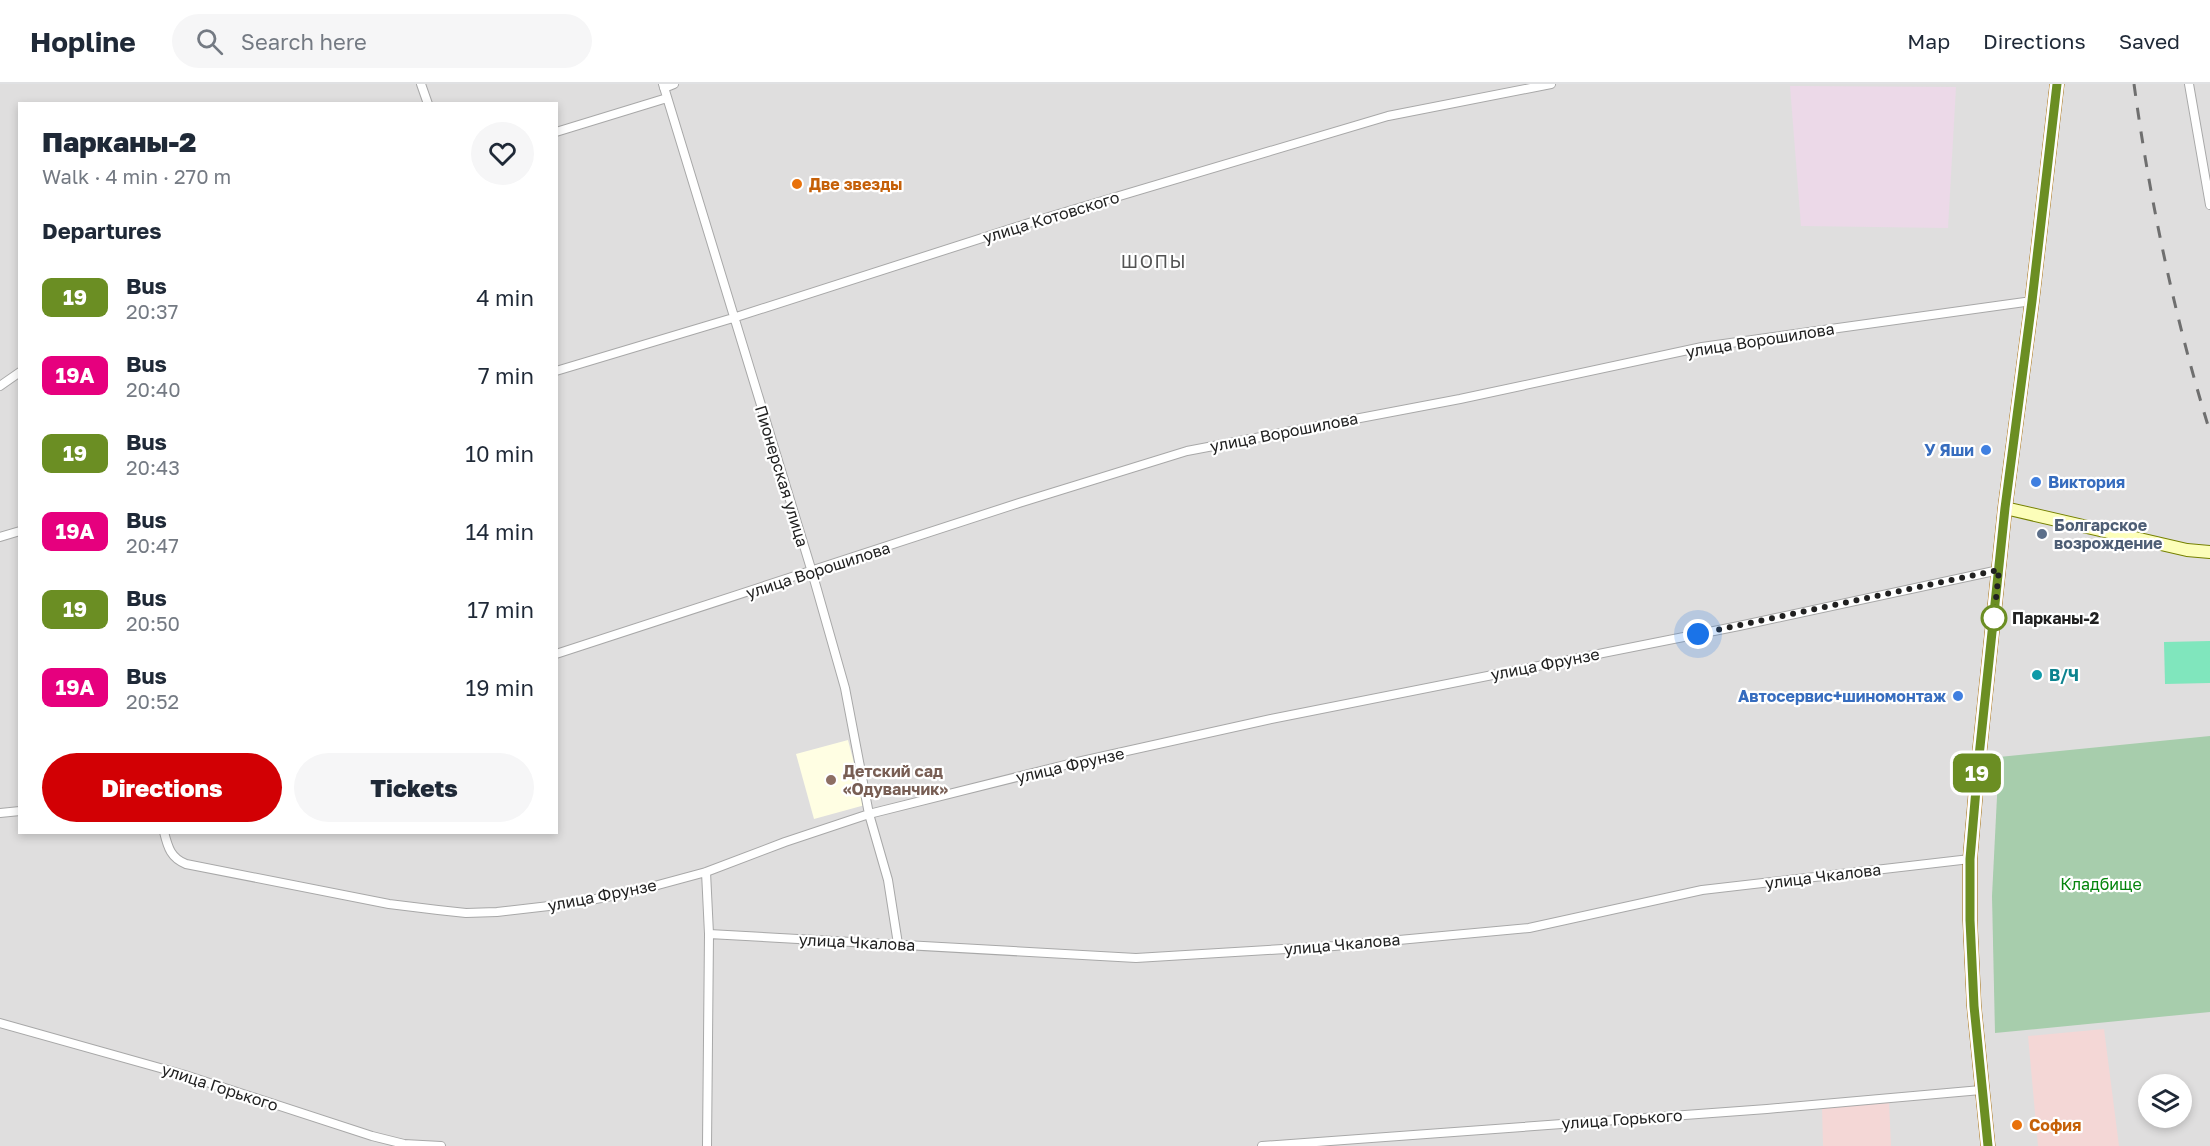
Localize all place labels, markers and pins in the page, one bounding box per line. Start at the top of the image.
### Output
place label: Две звезды [809,174,902,194]
marker: Две звезды [790,177,804,191]
place label: У Яши [1924,440,1974,460]
marker: У Яши [1979,443,1993,457]
place label: Виктория [2048,472,2125,492]
marker: Виктория [2029,475,2043,489]
place label: Болгарское возрождение [2054,515,2163,553]
marker: Болгарское возрождение [2035,527,2049,541]
marker: Парканы-2 [1981,605,2007,631]
place label: Парканы-2 [2012,608,2100,628]
place label: В/Ч [2049,665,2079,685]
marker: В/Ч [2030,668,2044,682]
place label: Автосервис+шиномонтаж [1738,686,1946,706]
marker: Автосервис+шиномонтаж [1951,689,1965,703]
place label: Детский сад «Одуванчик» [843,761,948,799]
marker: Детский сад «Одуванчик» [824,773,838,787]
place label: София [2029,1115,2081,1135]
marker: София [2010,1118,2024,1132]

